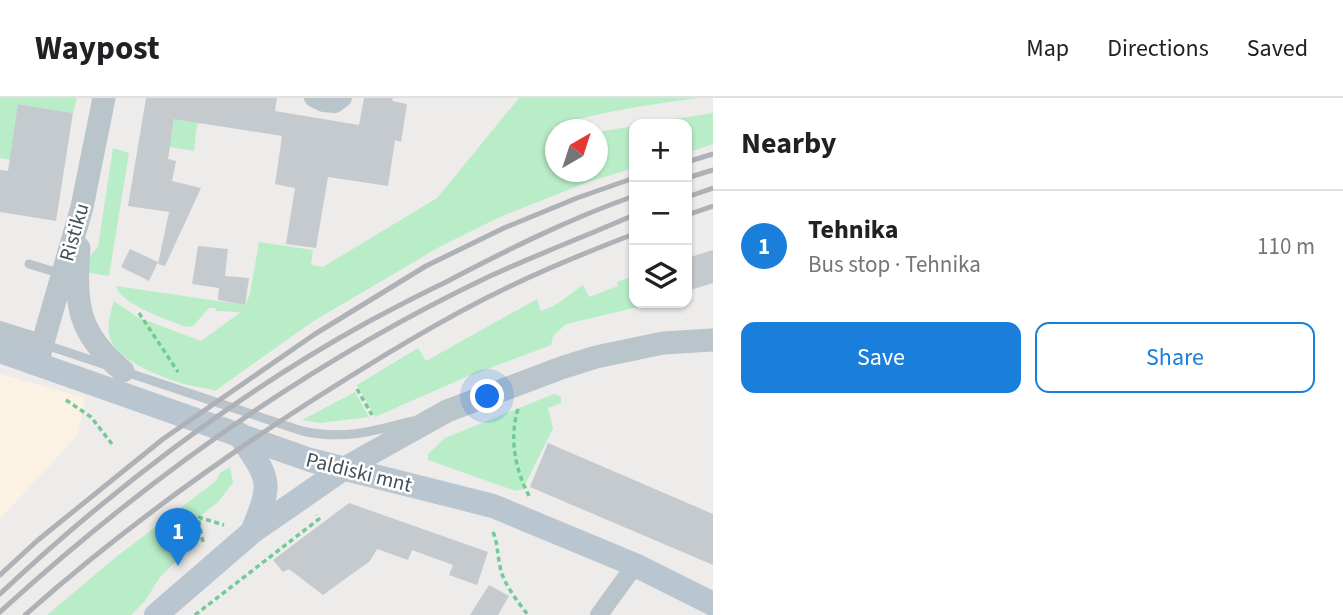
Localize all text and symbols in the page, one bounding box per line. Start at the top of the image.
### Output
text: Waypost [35,25,160,72]
text: Map [1026,31,1069,66]
text: Directions [1107,31,1209,66]
text: Saved [1247,31,1308,66]
north arrow [545,119,608,182]
map controls [629,119,692,308]
button: + [629,119,692,182]
text: Nearby [741,122,836,165]
button: − [629,182,692,245]
street label: Ristiku [51,199,97,265]
text: Tehnika [808,211,899,248]
text: 1 [758,230,770,263]
text: 110 m [1257,230,1315,263]
button: layers [629,245,692,308]
text: Bus stop · Tehnika [808,248,981,281]
button: Save [741,322,1021,393]
button: Share [1035,322,1315,393]
your location [470,379,504,413]
street label: Paldiski mnt [303,444,415,500]
pin: 1 [155,508,201,566]

